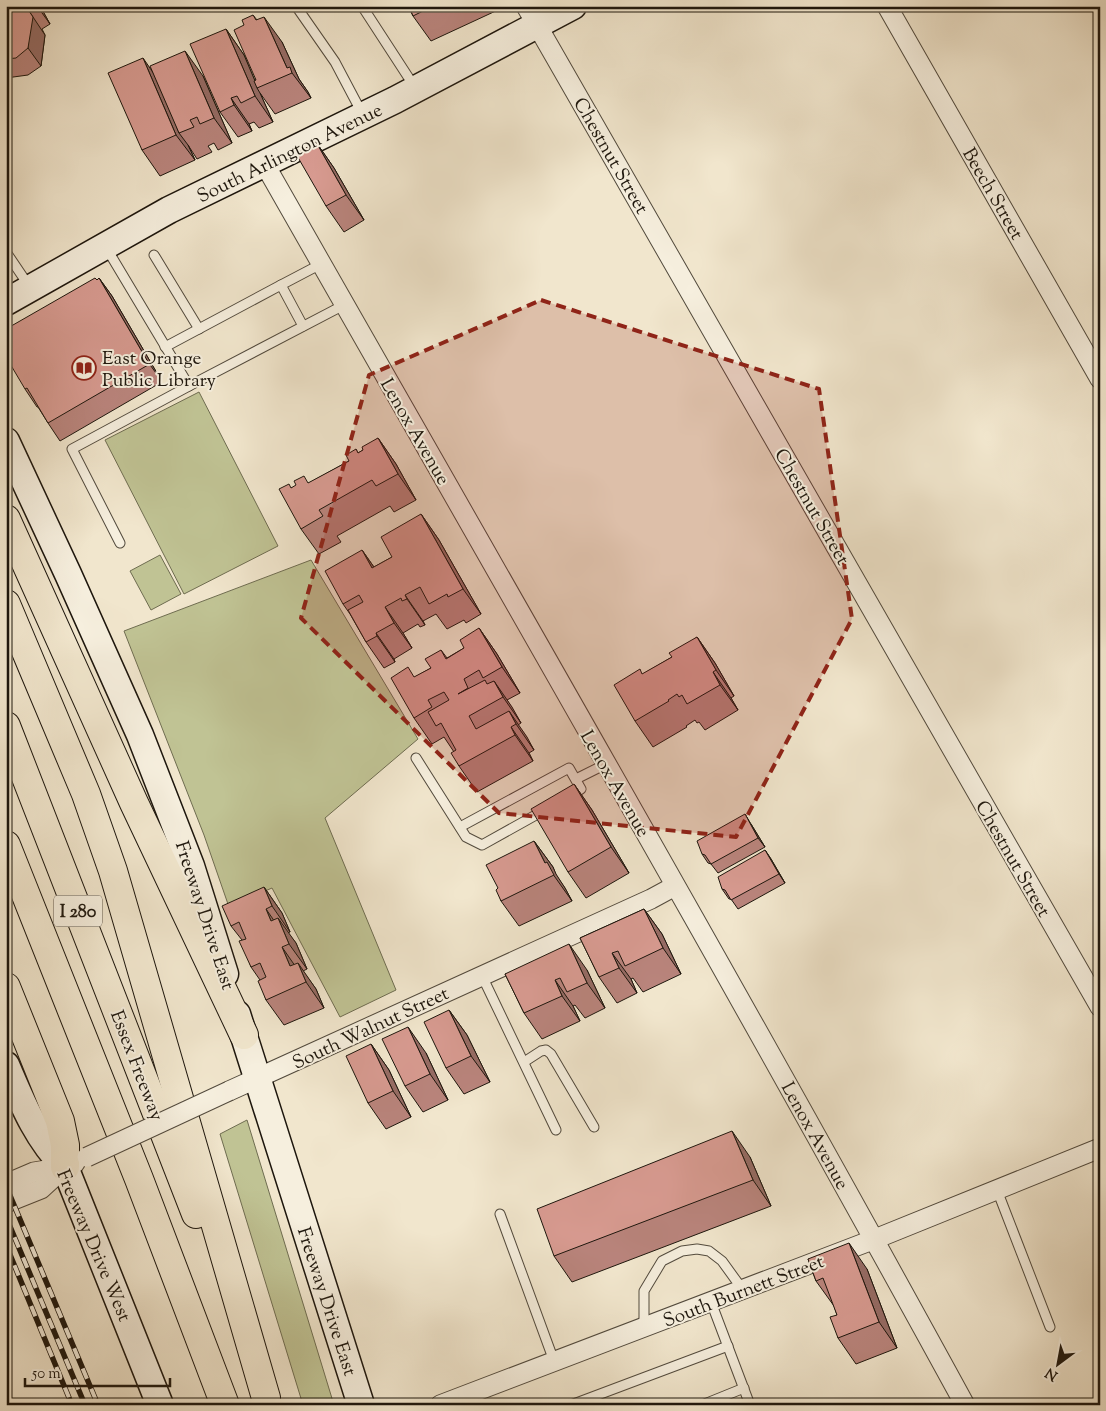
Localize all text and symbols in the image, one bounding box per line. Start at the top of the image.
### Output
street label: Chestnut Street [565,93,654,220]
street label: South Arlington Avenue [193,98,387,211]
street label: Beech Street [955,143,1029,246]
place label: East Orange Public Library [102,346,217,395]
library icon: East Orange Public Library [71,355,97,381]
street label: Lenox Avenue [372,374,455,491]
street label: Chestnut Street [766,444,855,571]
street label: Lenox Avenue [572,726,655,843]
street label: Chestnut Street [967,796,1056,923]
street label: Freeway Drive East [167,838,241,994]
road number: I 280 [54,896,102,926]
street label: South Walnut Street [288,981,454,1077]
street label: Essex Freeway [102,1007,169,1126]
street label: Lenox Avenue [773,1077,855,1195]
street label: Freeway Drive West [48,1166,137,1327]
street label: Freeway Drive East [289,1224,363,1380]
street label: South Burnett Street [660,1249,829,1335]
north arrow [1034,1338,1084,1388]
scale bar [25,1356,170,1388]
text: N [1042,1362,1062,1385]
text: 50 m [31,1364,61,1385]

